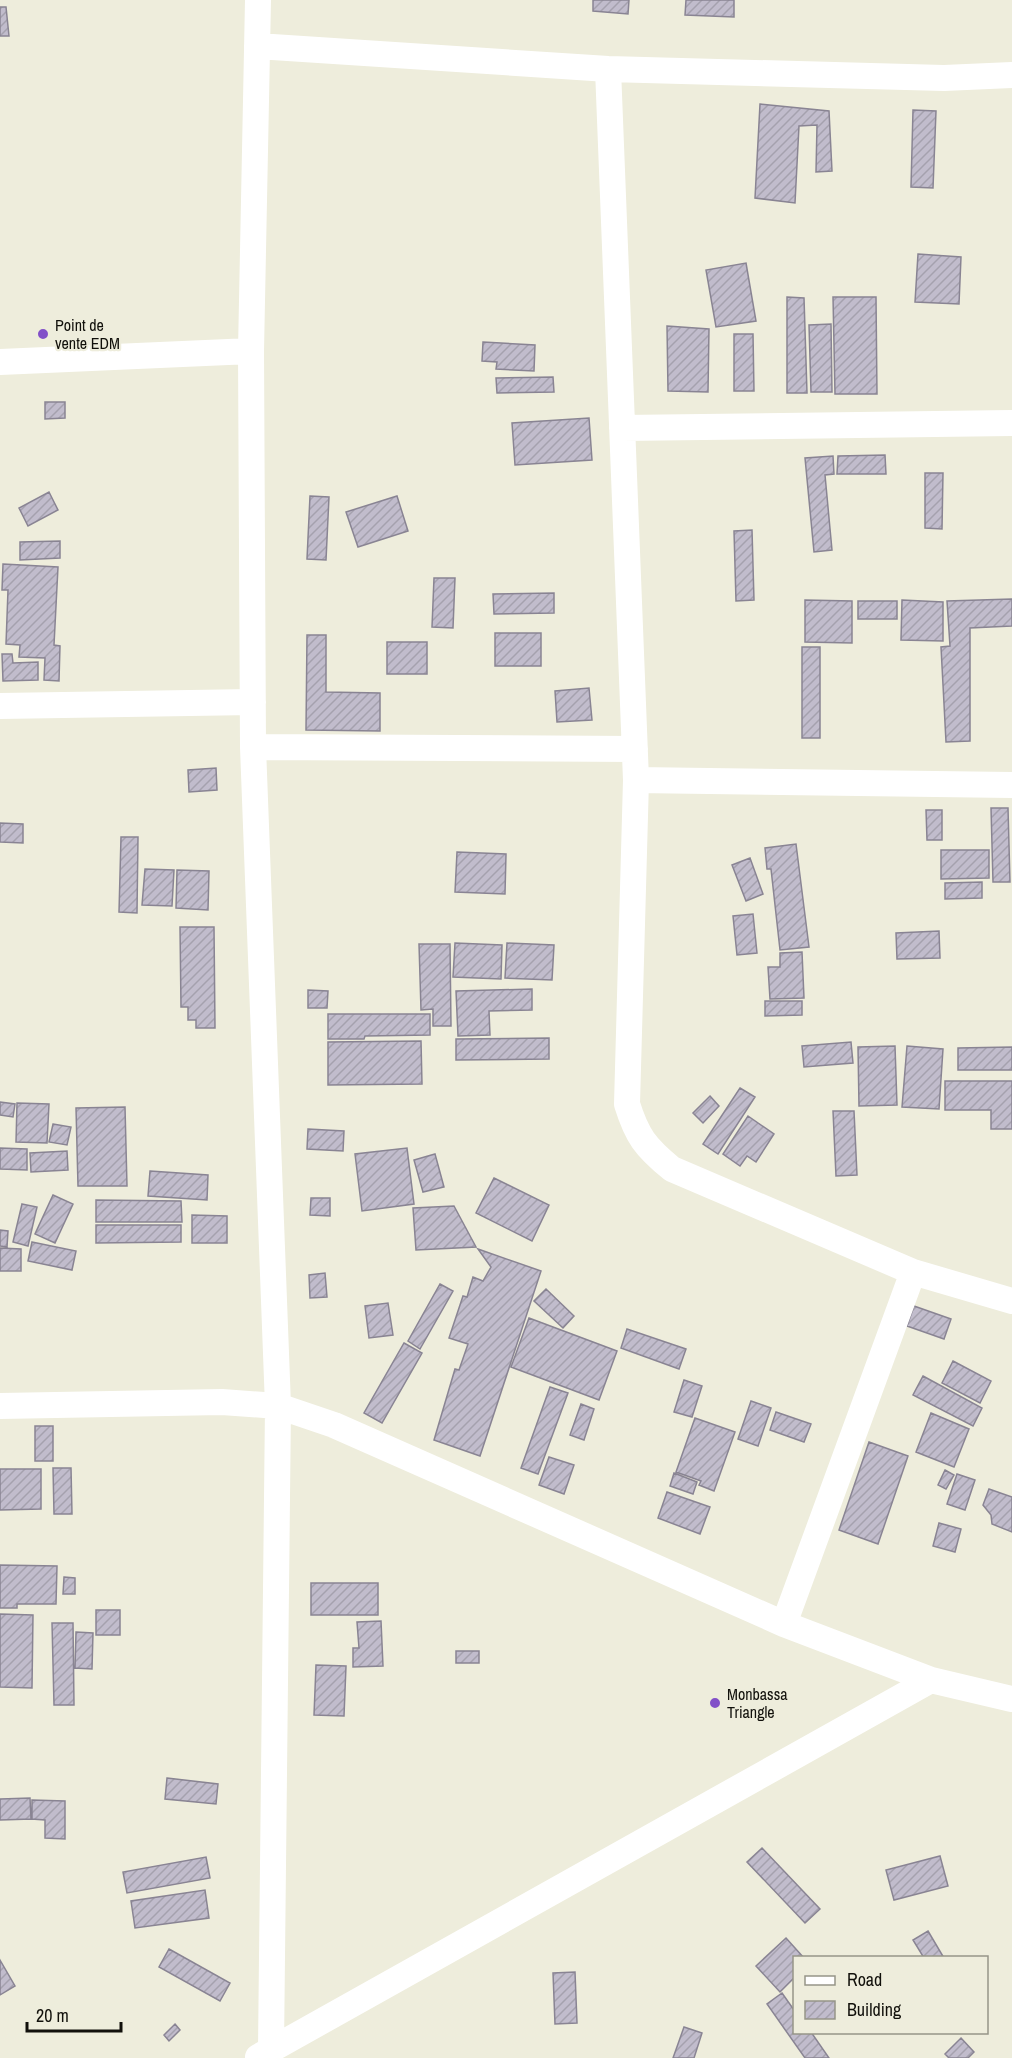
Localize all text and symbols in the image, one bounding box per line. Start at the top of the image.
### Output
place label: Point de vente EDM [55,314,120,354]
marker: Point de vente EDM [36,327,50,341]
place label: Monbassa Triangle [727,1683,788,1723]
marker: Monbassa Triangle [708,1696,722,1710]
legend [793,1956,988,2034]
text: Road [847,1967,882,1992]
scale bar [27,1995,122,2033]
text: Building [847,1997,902,2022]
text: 20 m [36,2003,69,2028]

